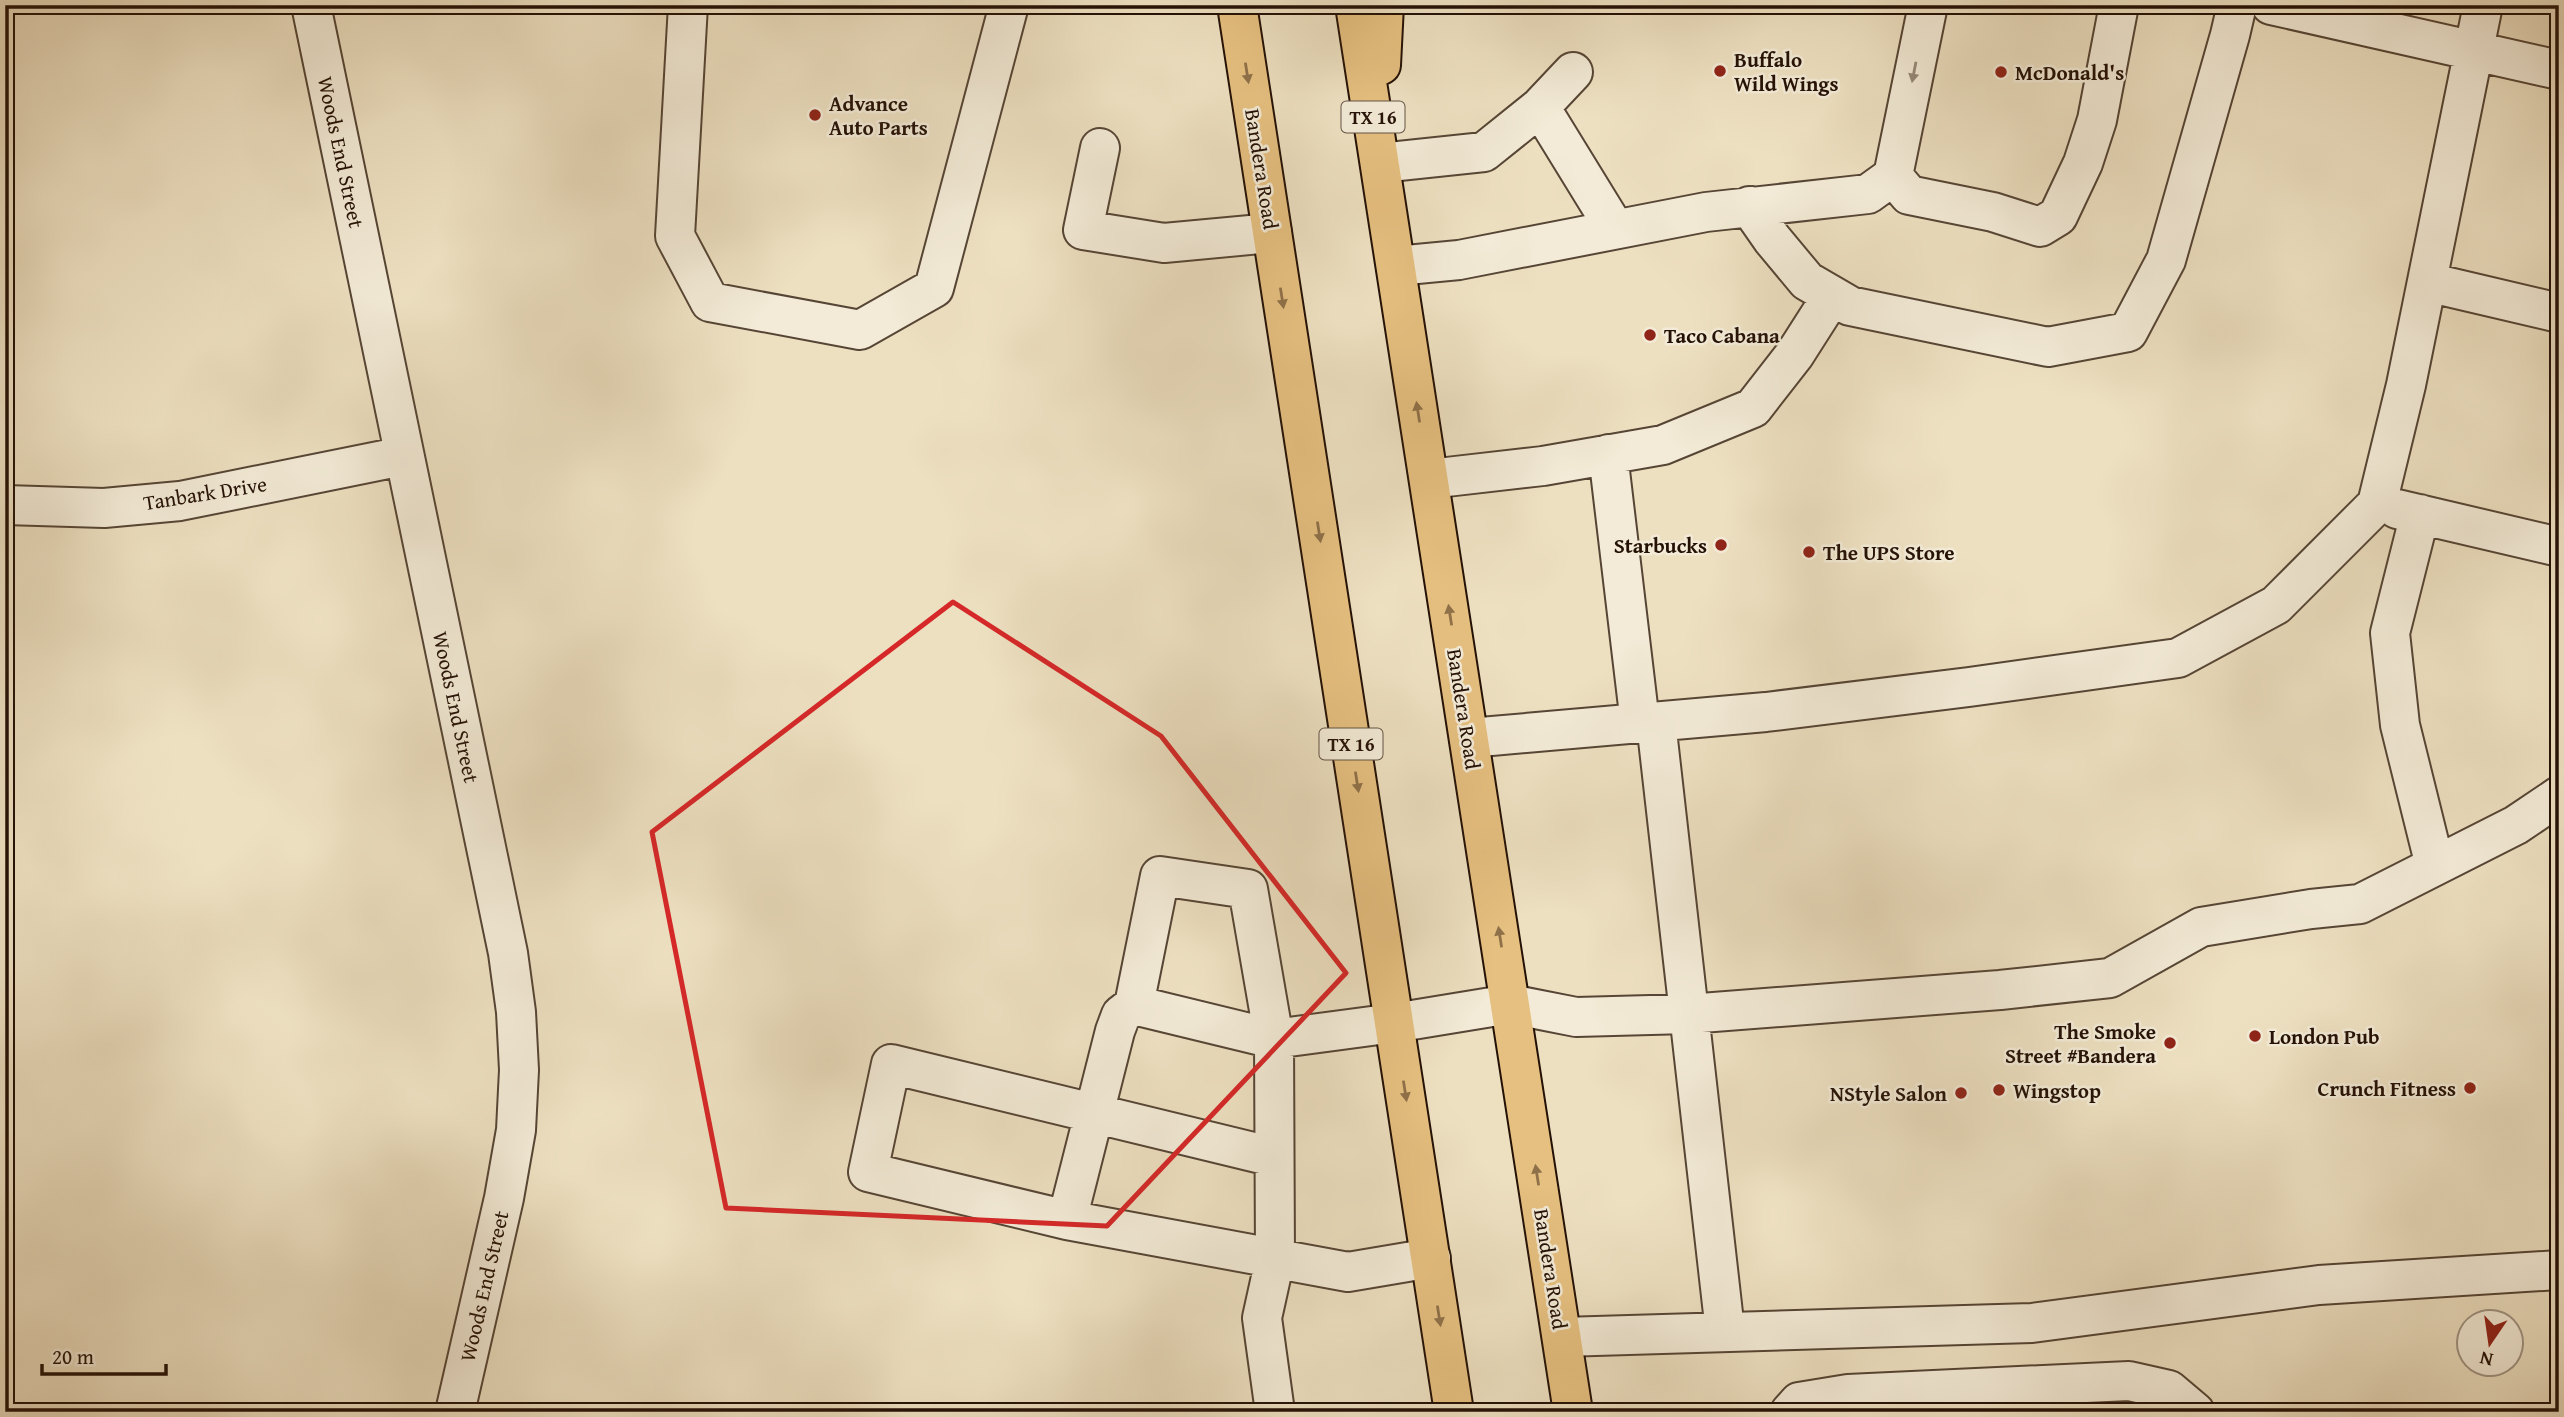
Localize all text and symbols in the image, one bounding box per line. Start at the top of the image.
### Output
place label: Buffalo Wild Wings [1734,44,1838,99]
place label: McDonald's [2015,57,2124,88]
one-way arrow [1909,61,1920,83]
one-way arrow [1242,62,1253,84]
marker: Buffalo Wild Wings [1712,63,1728,79]
marker: McDonald's [1993,64,2009,80]
street label: Woods End Street [310,73,372,231]
place label: Advance Auto Parts [829,88,928,143]
road number: TX 16 [1342,102,1404,132]
marker: Advance Auto Parts [807,107,823,123]
street label: Bandera Road [1237,107,1287,232]
one-way arrow [1277,287,1288,309]
place label: Taco Cabana [1664,320,1780,351]
marker: Taco Cabana [1642,327,1658,343]
one-way arrow [1412,401,1423,423]
street label: Tanbark Drive [141,468,269,518]
one-way arrow [1313,522,1324,544]
place label: Starbucks [1614,530,1707,561]
marker: Starbucks [1713,537,1729,553]
place label: The UPS Store [1823,537,1955,568]
marker: The UPS Store [1801,544,1817,560]
one-way arrow [1444,604,1455,626]
street label: Woods End Street [425,628,487,786]
street label: Bandera Road [1439,647,1489,772]
road number: TX 16 [1320,729,1382,760]
one-way arrow [1352,771,1363,793]
one-way arrow [1494,926,1505,948]
place label: The Smoke Street #Bandera [2005,1016,2156,1071]
place label: London Pub [2269,1021,2380,1052]
marker: London Pub [2247,1028,2263,1044]
marker: The Smoke Street #Bandera [2162,1035,2178,1051]
place label: Crunch Fitness [2318,1073,2456,1104]
place label: Wingstop [2013,1075,2101,1106]
place label: NStyle Salon [1830,1078,1948,1109]
one-way arrow [1399,1080,1410,1102]
marker: Crunch Fitness [2462,1080,2478,1096]
marker: Wingstop [1991,1082,2007,1098]
marker: NStyle Salon [1953,1085,1969,1101]
one-way arrow [1531,1164,1542,1186]
street label: Woods End Street [452,1207,517,1365]
street label: Bandera Road [1526,1207,1576,1332]
one-way arrow [1434,1305,1445,1327]
north arrow [2456,1308,2526,1378]
scale bar [42,1333,166,1377]
text: 20 m [52,1341,94,1372]
text: N [2477,1344,2496,1375]

